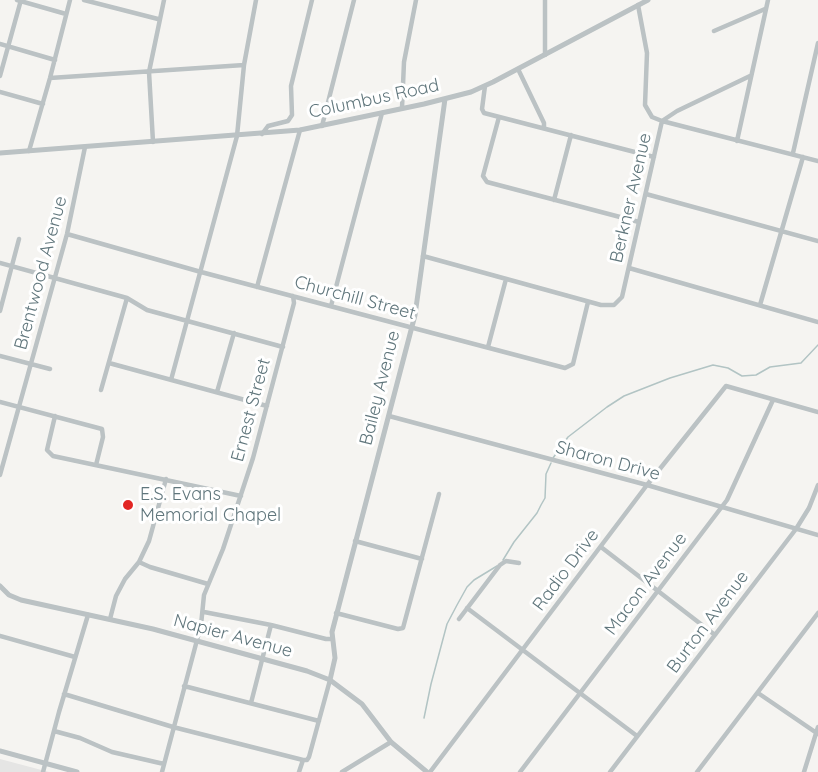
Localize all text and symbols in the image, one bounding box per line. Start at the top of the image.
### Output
street label: Columbus Road [307,75,441,123]
street label: Berkner Avenue [606,131,656,265]
street label: Brentwood Avenue [10,194,72,352]
street label: Churchill Street [292,271,418,325]
street label: Bailey Avenue [355,329,405,447]
street label: Ernest Street [227,356,275,464]
street label: Sharon Drive [553,437,663,485]
place label: E.S. Evans Memorial Chapel [140,484,281,526]
marker: E.S. Evans Memorial Chapel [121,498,135,512]
street label: Radio Drive [528,525,604,615]
street label: Macon Avenue [600,528,692,640]
street label: Burton Avenue [662,567,754,677]
street label: Napier Avenue [171,610,295,662]

